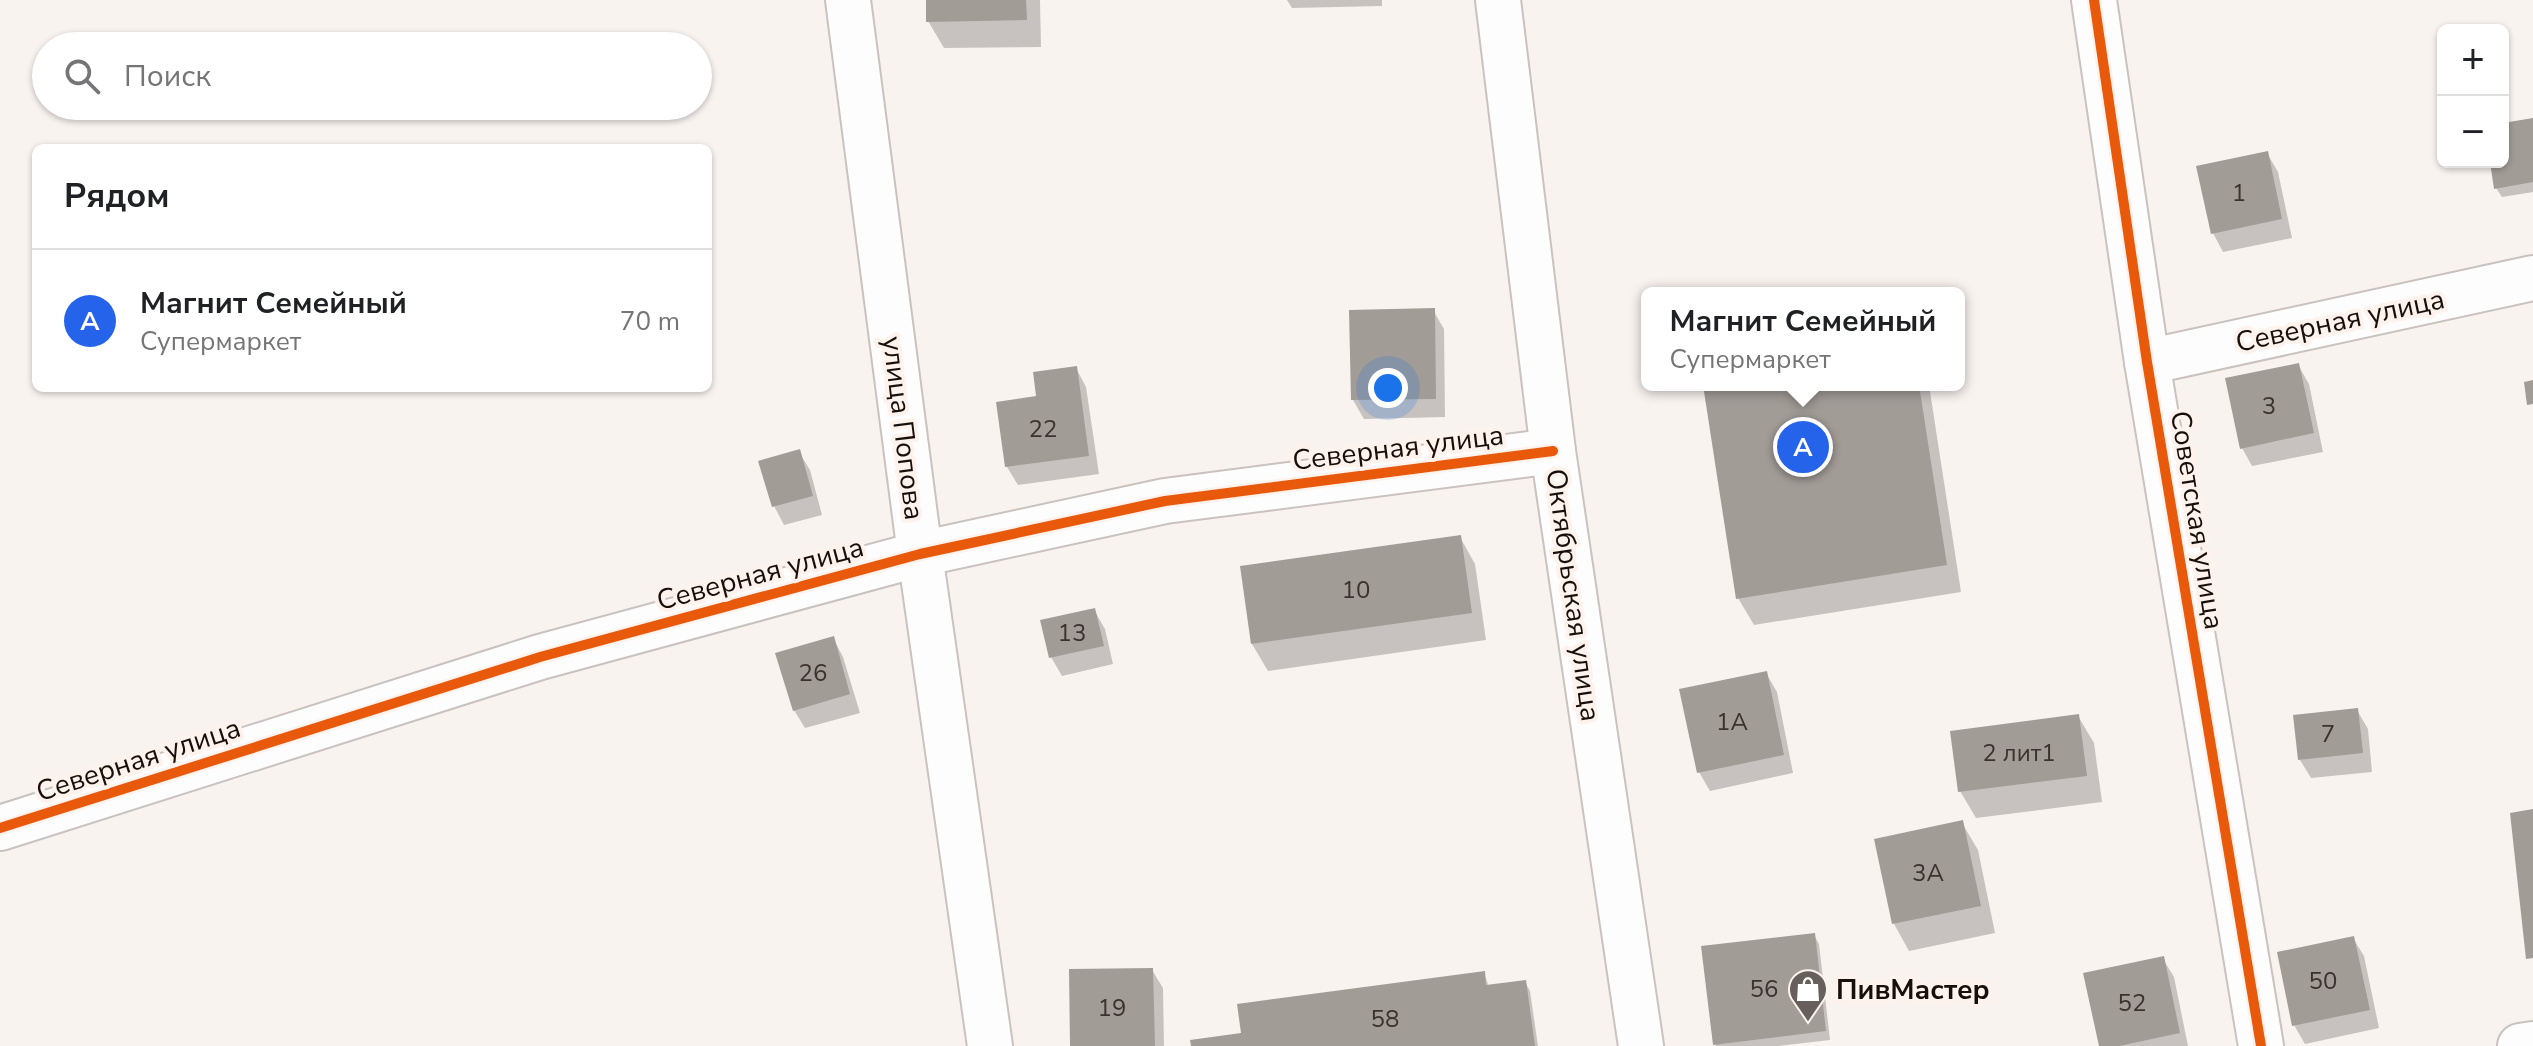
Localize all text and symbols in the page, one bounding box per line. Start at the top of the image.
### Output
map controls [2437,24,2509,168]
button: + [2437,24,2509,96]
search box [32,32,712,120]
icon: search [60,54,104,98]
text: Поиск [124,56,211,97]
button: − [2437,96,2509,168]
text: Рядом [64,173,170,219]
house number: 1 [2232,177,2246,209]
street label: Северная улица [2232,280,2448,362]
text: Магнит Семейный [140,283,407,324]
popup [1641,287,1965,391]
text: Магнит Семейный [1670,301,1936,342]
text: A [80,304,100,339]
text: 70 m [620,304,680,339]
text: Супермаркет [140,324,301,359]
street label: улица Попова [873,334,933,522]
text: Супермаркет [1670,342,1831,377]
your location [1368,368,1408,408]
house number: 3 [2262,390,2276,422]
street label: Советская улица [2161,408,2233,632]
house number: 22 [1029,413,1057,445]
street label: Северная улица [1290,416,1506,480]
pin: A [1777,417,1829,477]
street label: Октябрьская улица [1536,466,1610,724]
street label: Северная улица [653,528,868,620]
house number: 10 [1342,574,1370,606]
house number: 13 [1058,617,1086,649]
house number: 26 [799,657,827,689]
house number: 1А [1716,706,1748,738]
street label: Северная улица [31,709,245,811]
house number: 7 [2321,718,2335,750]
house number: 2 лит1 [1982,737,2056,769]
house number: 3А [1912,857,1944,889]
house number: 50 [2309,965,2337,997]
shop icon: ПивМастер [1787,968,1829,1023]
place label: ПивМастер [1836,971,1990,1009]
house number: 56 [1750,973,1778,1005]
house number: 52 [2118,987,2146,1019]
house number: 19 [1098,992,1126,1024]
house number: 58 [1371,1003,1399,1035]

